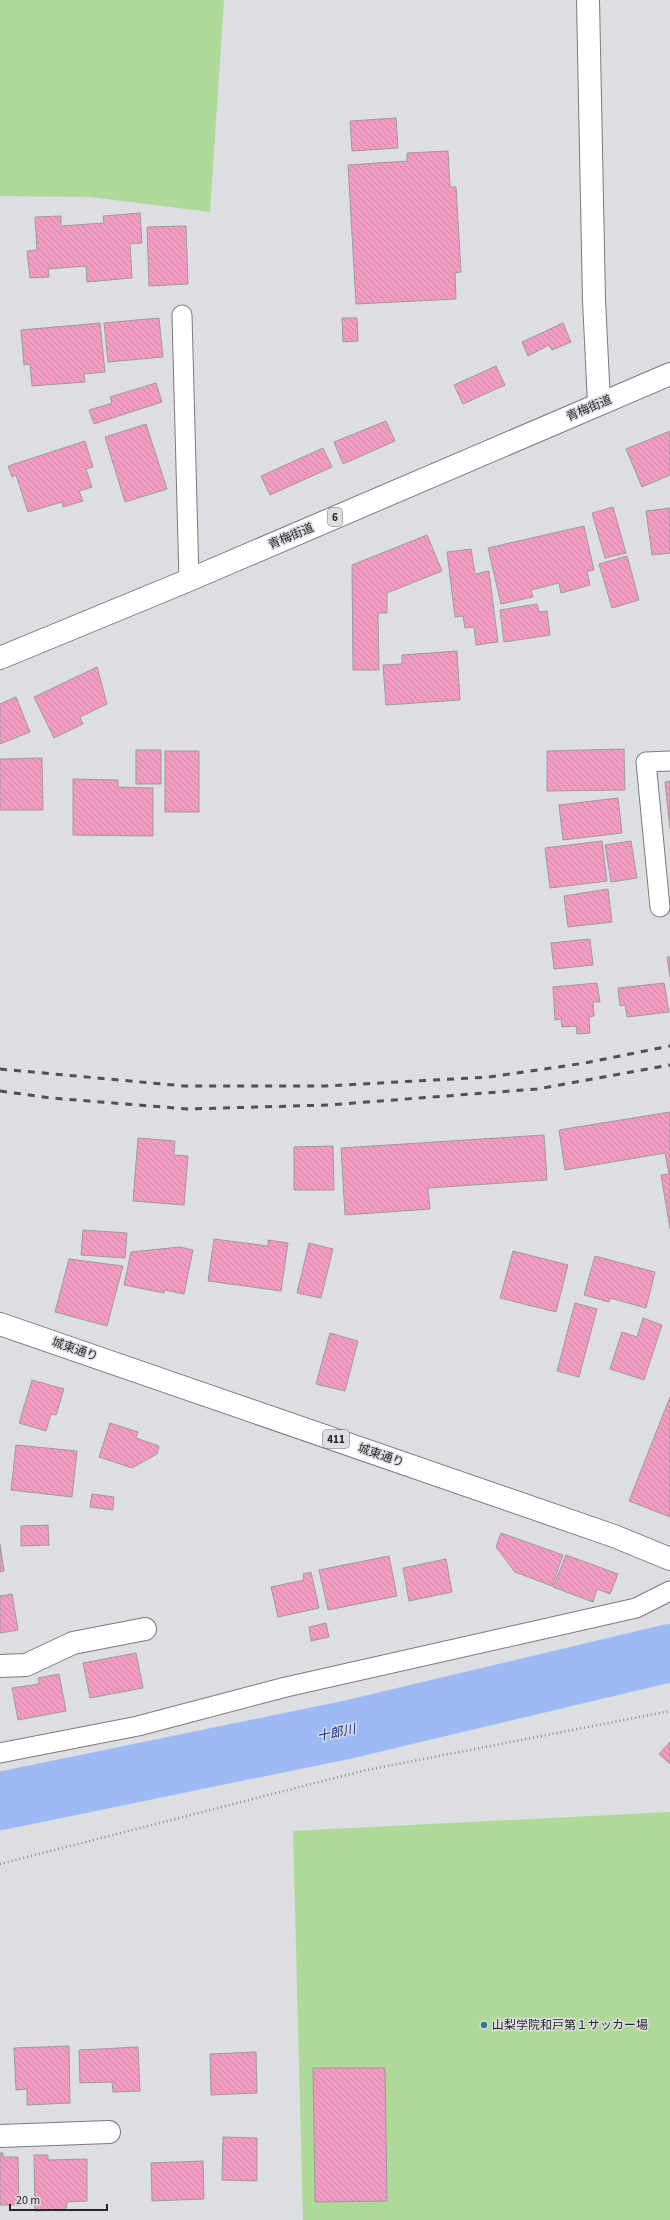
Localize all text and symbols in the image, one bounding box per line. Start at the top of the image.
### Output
street label: 青梅街道 [564,391,615,426]
road number: 6 [328,508,342,526]
street label: 青梅街道 [266,519,317,554]
street label: 城東通り [49,1334,100,1365]
road number: 411 [323,1430,349,1448]
street label: 城東通り [355,1440,406,1471]
water label: 十郎川 [315,1720,359,1746]
place label: 山梨学院和戸第１サッカー場 [492,2017,648,2034]
marker: 山梨学院和戸第１サッカー場 [479,2020,489,2030]
scale bar [10,2186,107,2212]
text: 20 m [16,2192,40,2209]

